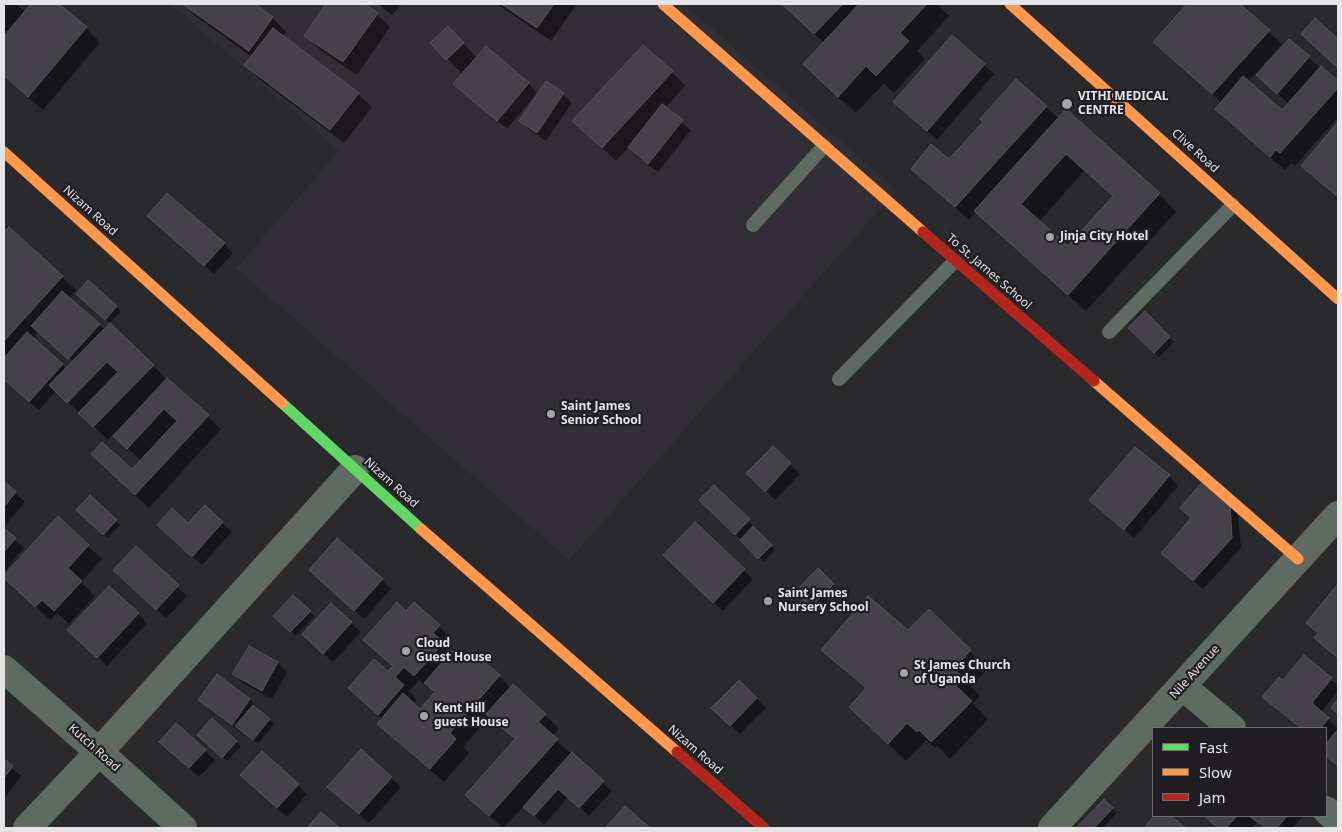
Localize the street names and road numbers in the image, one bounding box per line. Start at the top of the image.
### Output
street label: Clive Road [1168,126,1222,176]
street label: Nizam Road [60,183,120,239]
street label: To St. James School [944,231,1034,313]
street label: Nizam Road [361,455,421,511]
street label: Nile Avenue [1167,642,1223,702]
street label: Kutch Road [65,721,123,775]
street label: Nizam Road [665,722,725,778]

